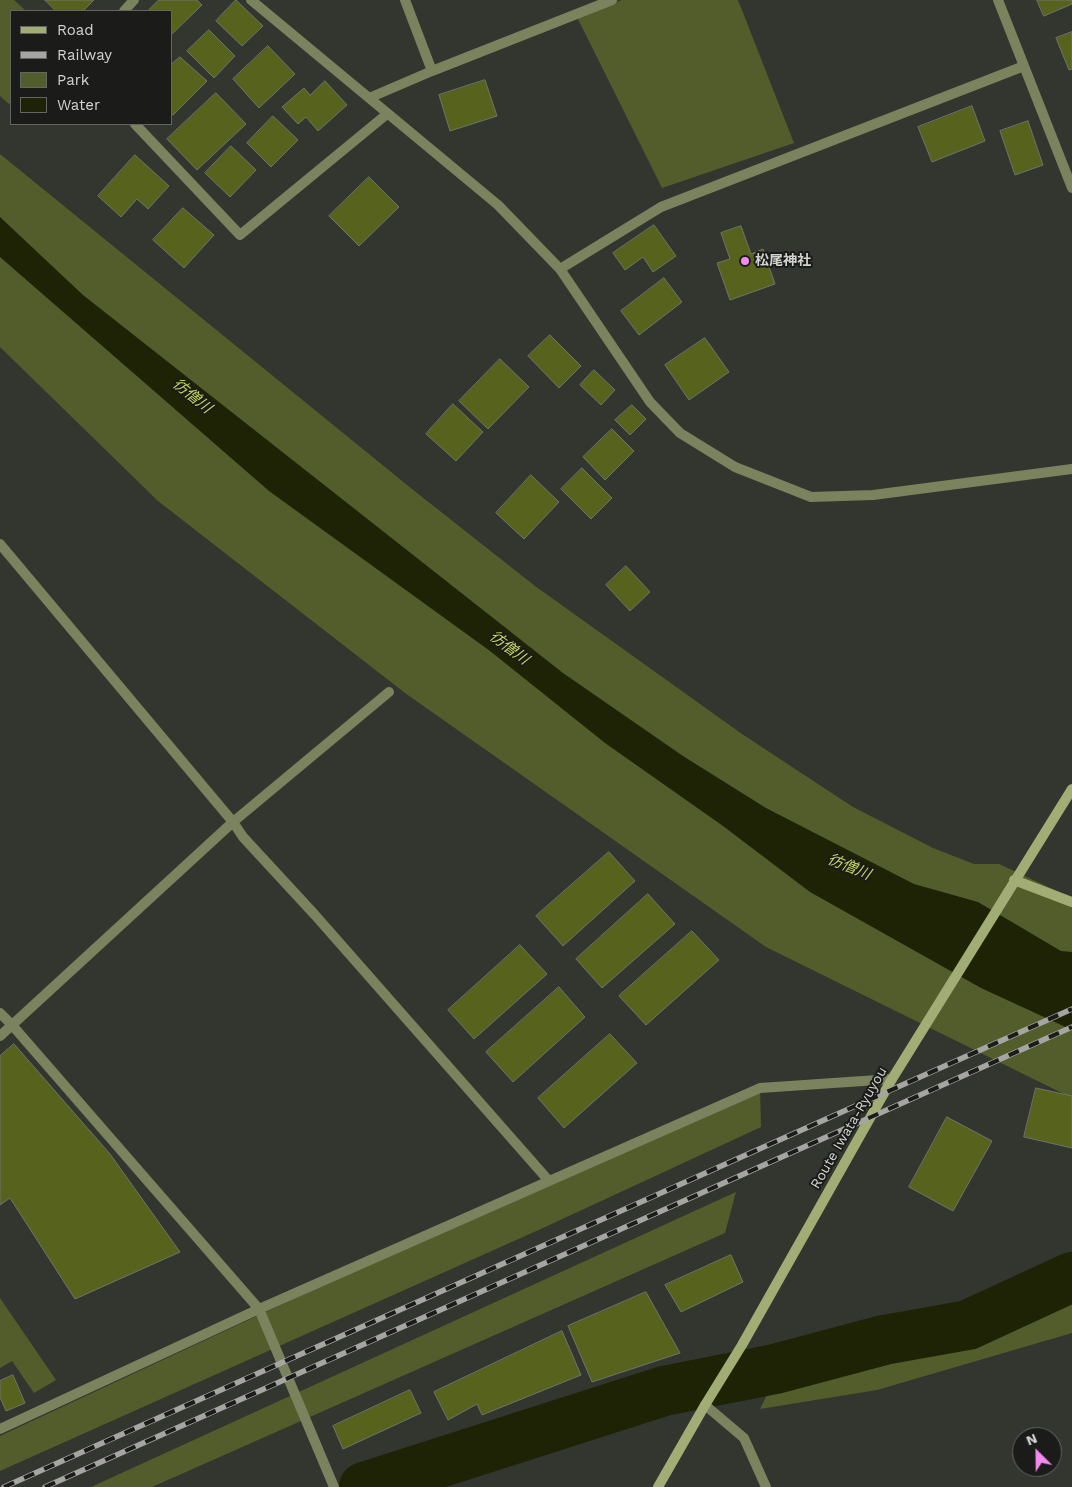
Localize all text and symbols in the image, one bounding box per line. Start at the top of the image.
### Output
legend [10,10,172,125]
text: Road [57,21,94,39]
text: Railway [57,46,112,64]
text: Park [57,71,89,89]
text: Water [57,96,100,114]
place label: 松尾神社 [755,253,811,269]
marker: 松尾神社 [739,255,751,267]
water label: 彷僧川 [169,375,215,417]
water label: 彷僧川 [486,627,532,669]
water label: 彷僧川 [825,850,873,884]
street label: Route Iwata-Ryuyou [807,1064,891,1192]
north arrow [1012,1427,1062,1477]
text: N [1024,1430,1039,1449]

